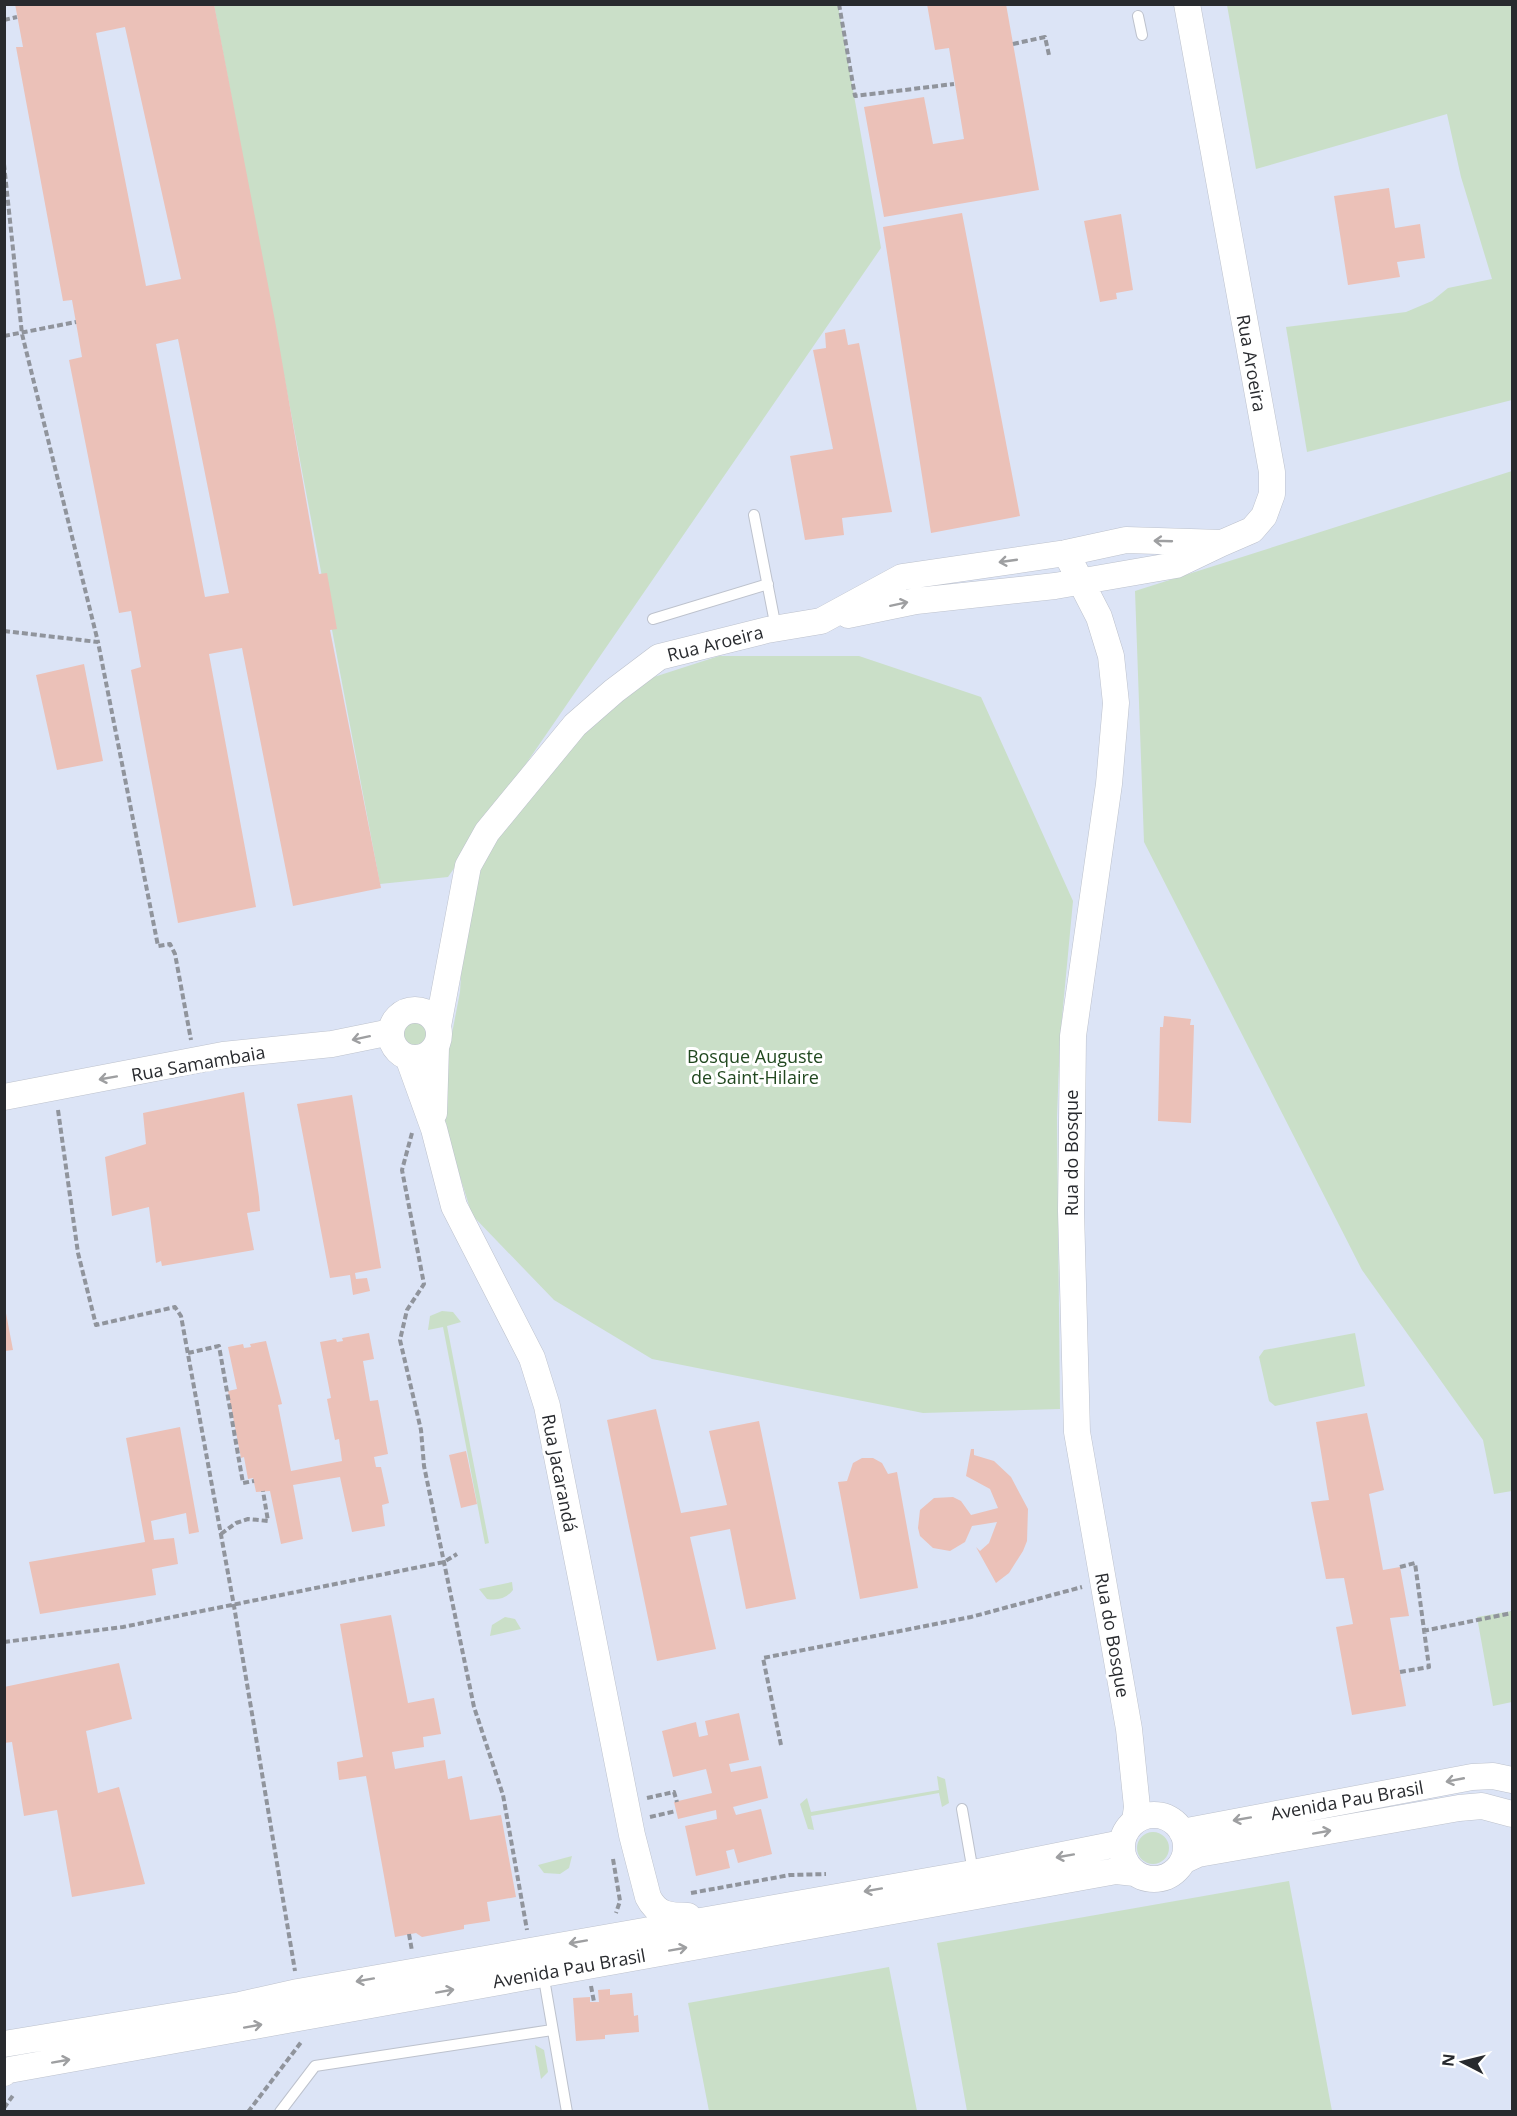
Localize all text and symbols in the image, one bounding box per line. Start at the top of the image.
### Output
street label: Rua Aroeira [1232,312,1272,414]
one-way arrow [1154,535,1174,546]
one-way arrow [999,556,1019,567]
one-way arrow [889,598,908,610]
street label: Rua Aroeira [664,619,766,667]
one-way arrow [352,1033,372,1044]
street label: Rua Samambaia [129,1039,267,1087]
park label: Bosque Auguste de Saint-Hilaire [687,1044,823,1089]
one-way arrow [99,1073,118,1084]
street label: Rua do Bosque [1059,1090,1083,1216]
street label: Rua Jacarandá [537,1412,583,1534]
street label: Rua do Bosque [1090,1571,1136,1699]
street label: Avenida Pau Brasil [1269,1775,1425,1825]
one-way arrow [1445,1775,1465,1786]
one-way arrow [1233,1814,1253,1825]
one-way arrow [1312,1826,1331,1837]
one-way arrow [1056,1851,1076,1862]
one-way arrow [864,1885,884,1896]
one-way arrow [568,1937,588,1948]
street label: Avenida Pau Brasil [491,1943,647,1993]
one-way arrow [668,1943,687,1954]
one-way arrow [356,1975,376,1986]
one-way arrow [434,1985,454,1996]
one-way arrow [243,2020,262,2031]
north arrow [1433,2032,1493,2092]
text: N [1436,2052,1460,2068]
one-way arrow [51,2055,70,2066]

